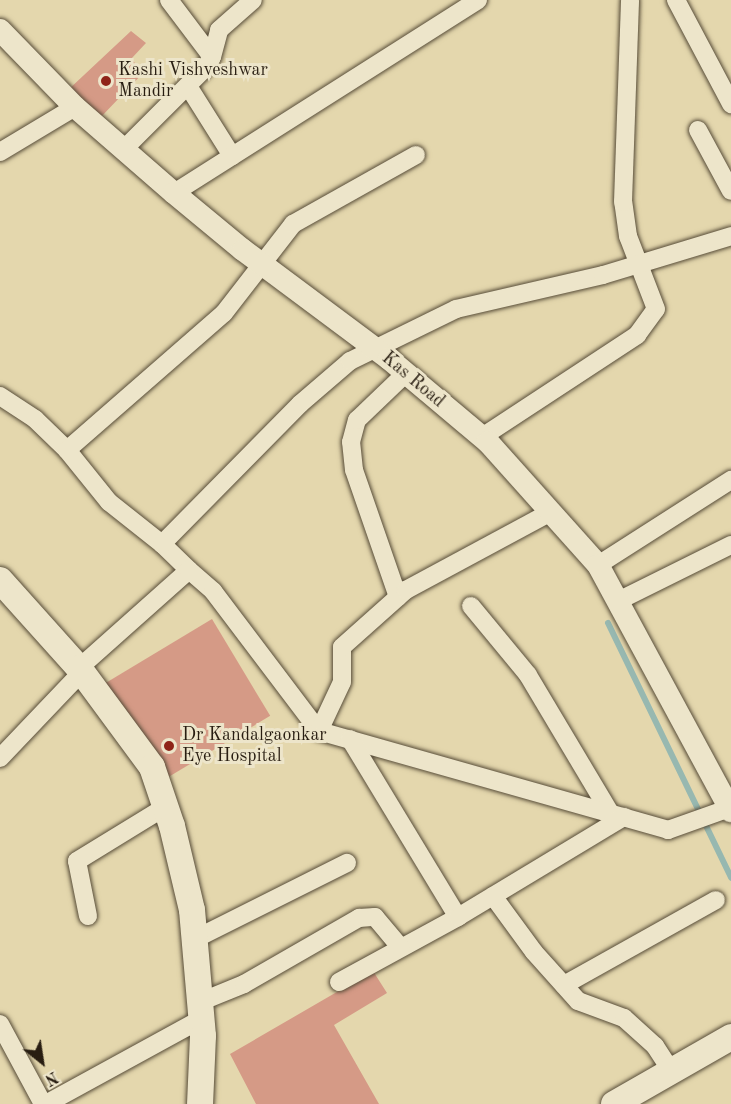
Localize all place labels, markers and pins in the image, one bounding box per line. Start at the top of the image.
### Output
place label: Kashi Vishveshwar Mandir [118,60,268,103]
marker: Kashi Vishveshwar Mandir [99,74,113,88]
place label: Dr Kandalgaonkar Eye Hospital [182,725,327,768]
marker: Dr Kandalgaonkar Eye Hospital [160,737,178,755]

